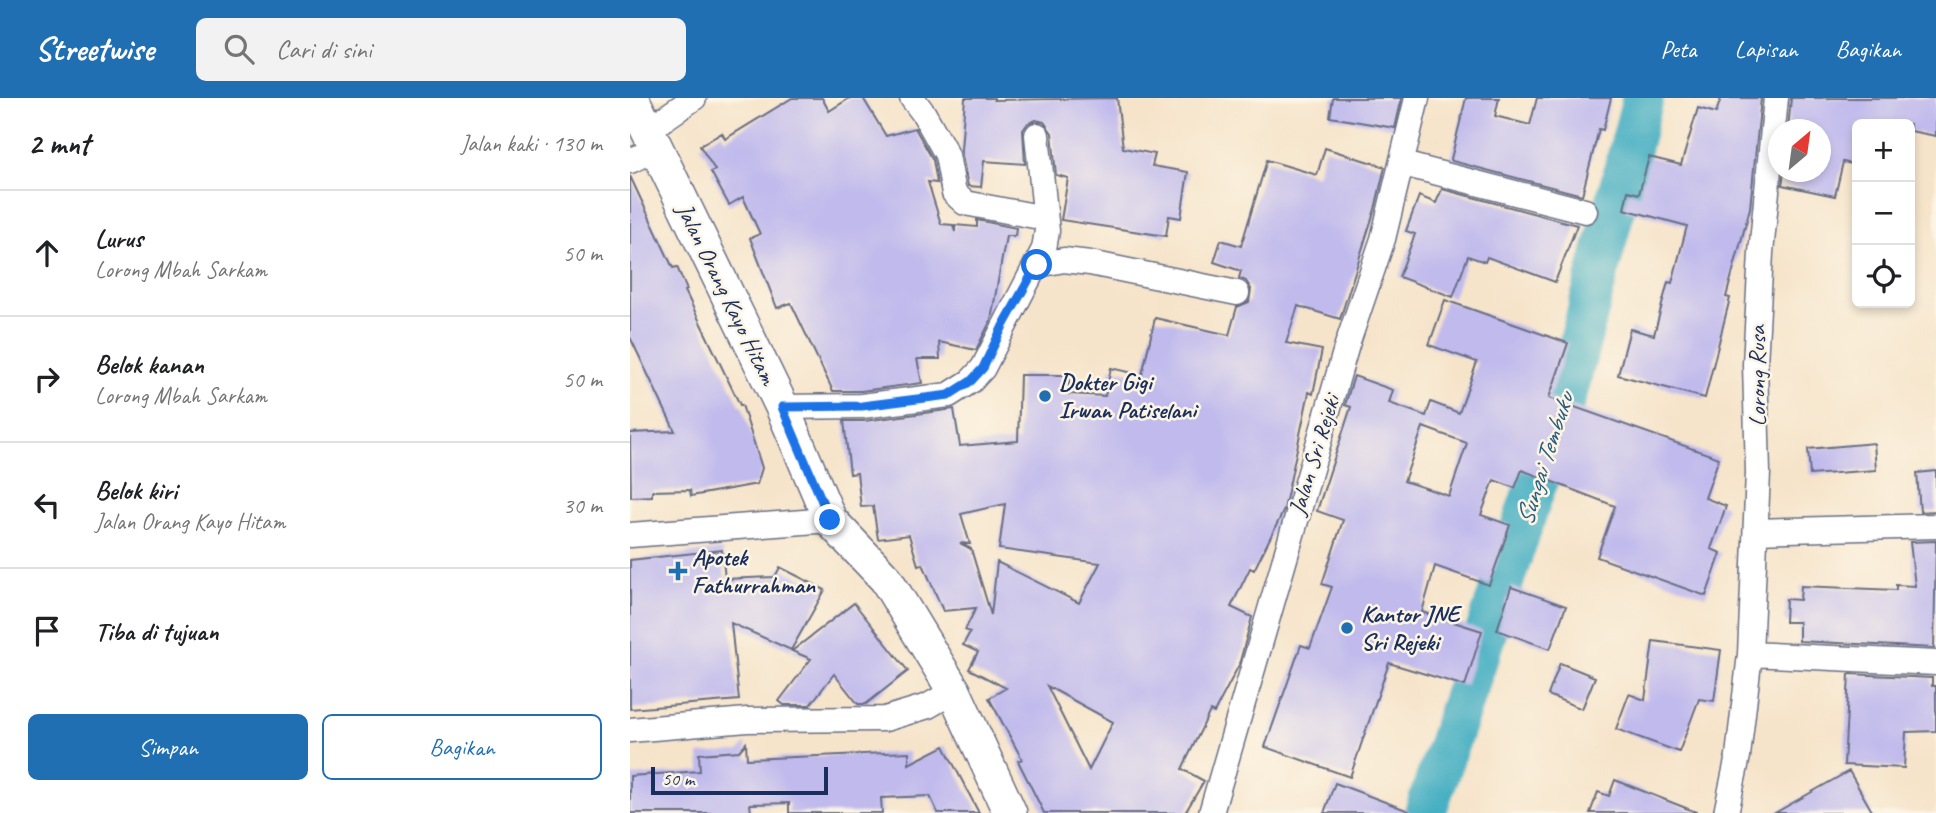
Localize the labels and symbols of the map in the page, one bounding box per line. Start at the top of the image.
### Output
north arrow [1768,119,1831,182]
street label: Jalan Orang Kayo Hitam [670,197,785,391]
route start [1021,249,1052,280]
street label: Lorong Rusa [1742,324,1772,426]
place label: Dokter Gigi Irwan Patiselani [1059,367,1199,425]
water label: Sungai Tembuku [1508,386,1582,529]
marker: Dokter Gigi Irwan Patiselani [1037,388,1053,404]
street label: Jalan Sri Rejeki [1281,388,1347,520]
route end [814,504,845,535]
place label: Apotek Fathurrahman [692,542,816,600]
marker: Apotek Fathurrahman [670,563,686,579]
place label: Kantor JNE Sri Rejeki [1361,599,1462,657]
marker: Kantor JNE Sri Rejeki [1339,620,1355,636]
scale bar [651,764,828,796]

